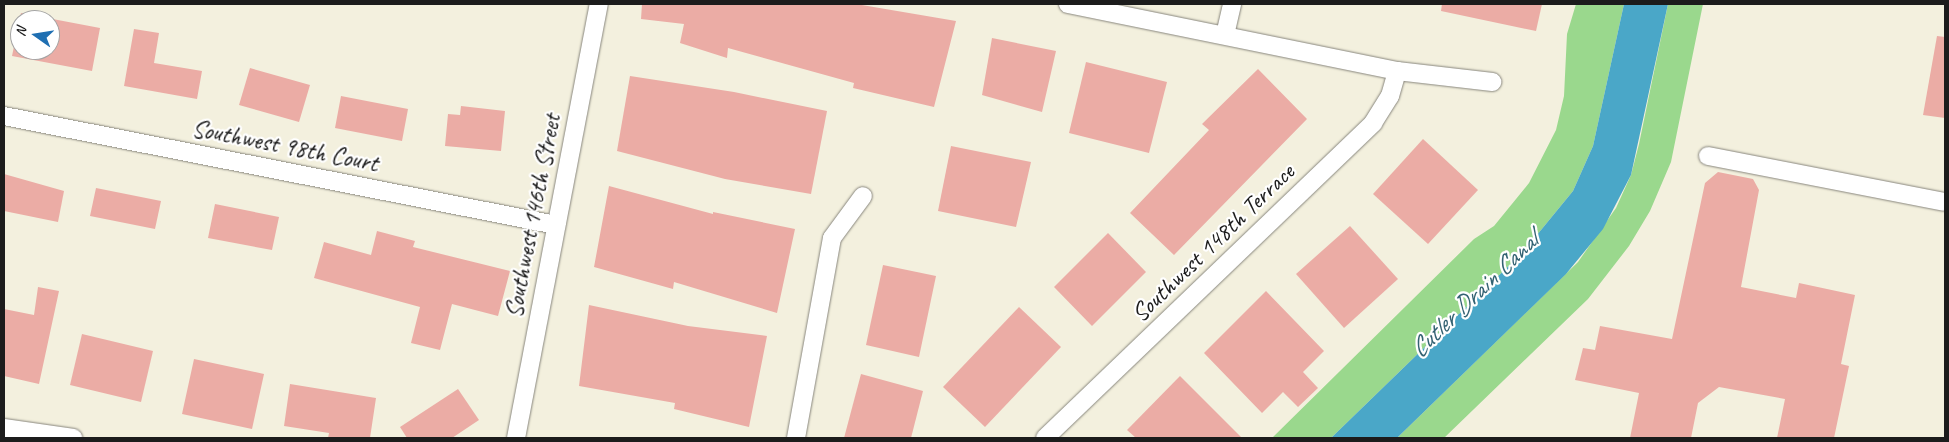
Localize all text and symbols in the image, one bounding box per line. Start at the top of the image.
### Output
north arrow [10,10,60,60]
text: N [12,26,30,38]
street label: Southwest 146th Street [498,111,568,321]
street label: Southwest 98th Court [189,113,381,179]
street label: Southwest 148th Terrace [1125,157,1301,329]
water label: Cutler Drain Canal [1403,226,1545,364]

